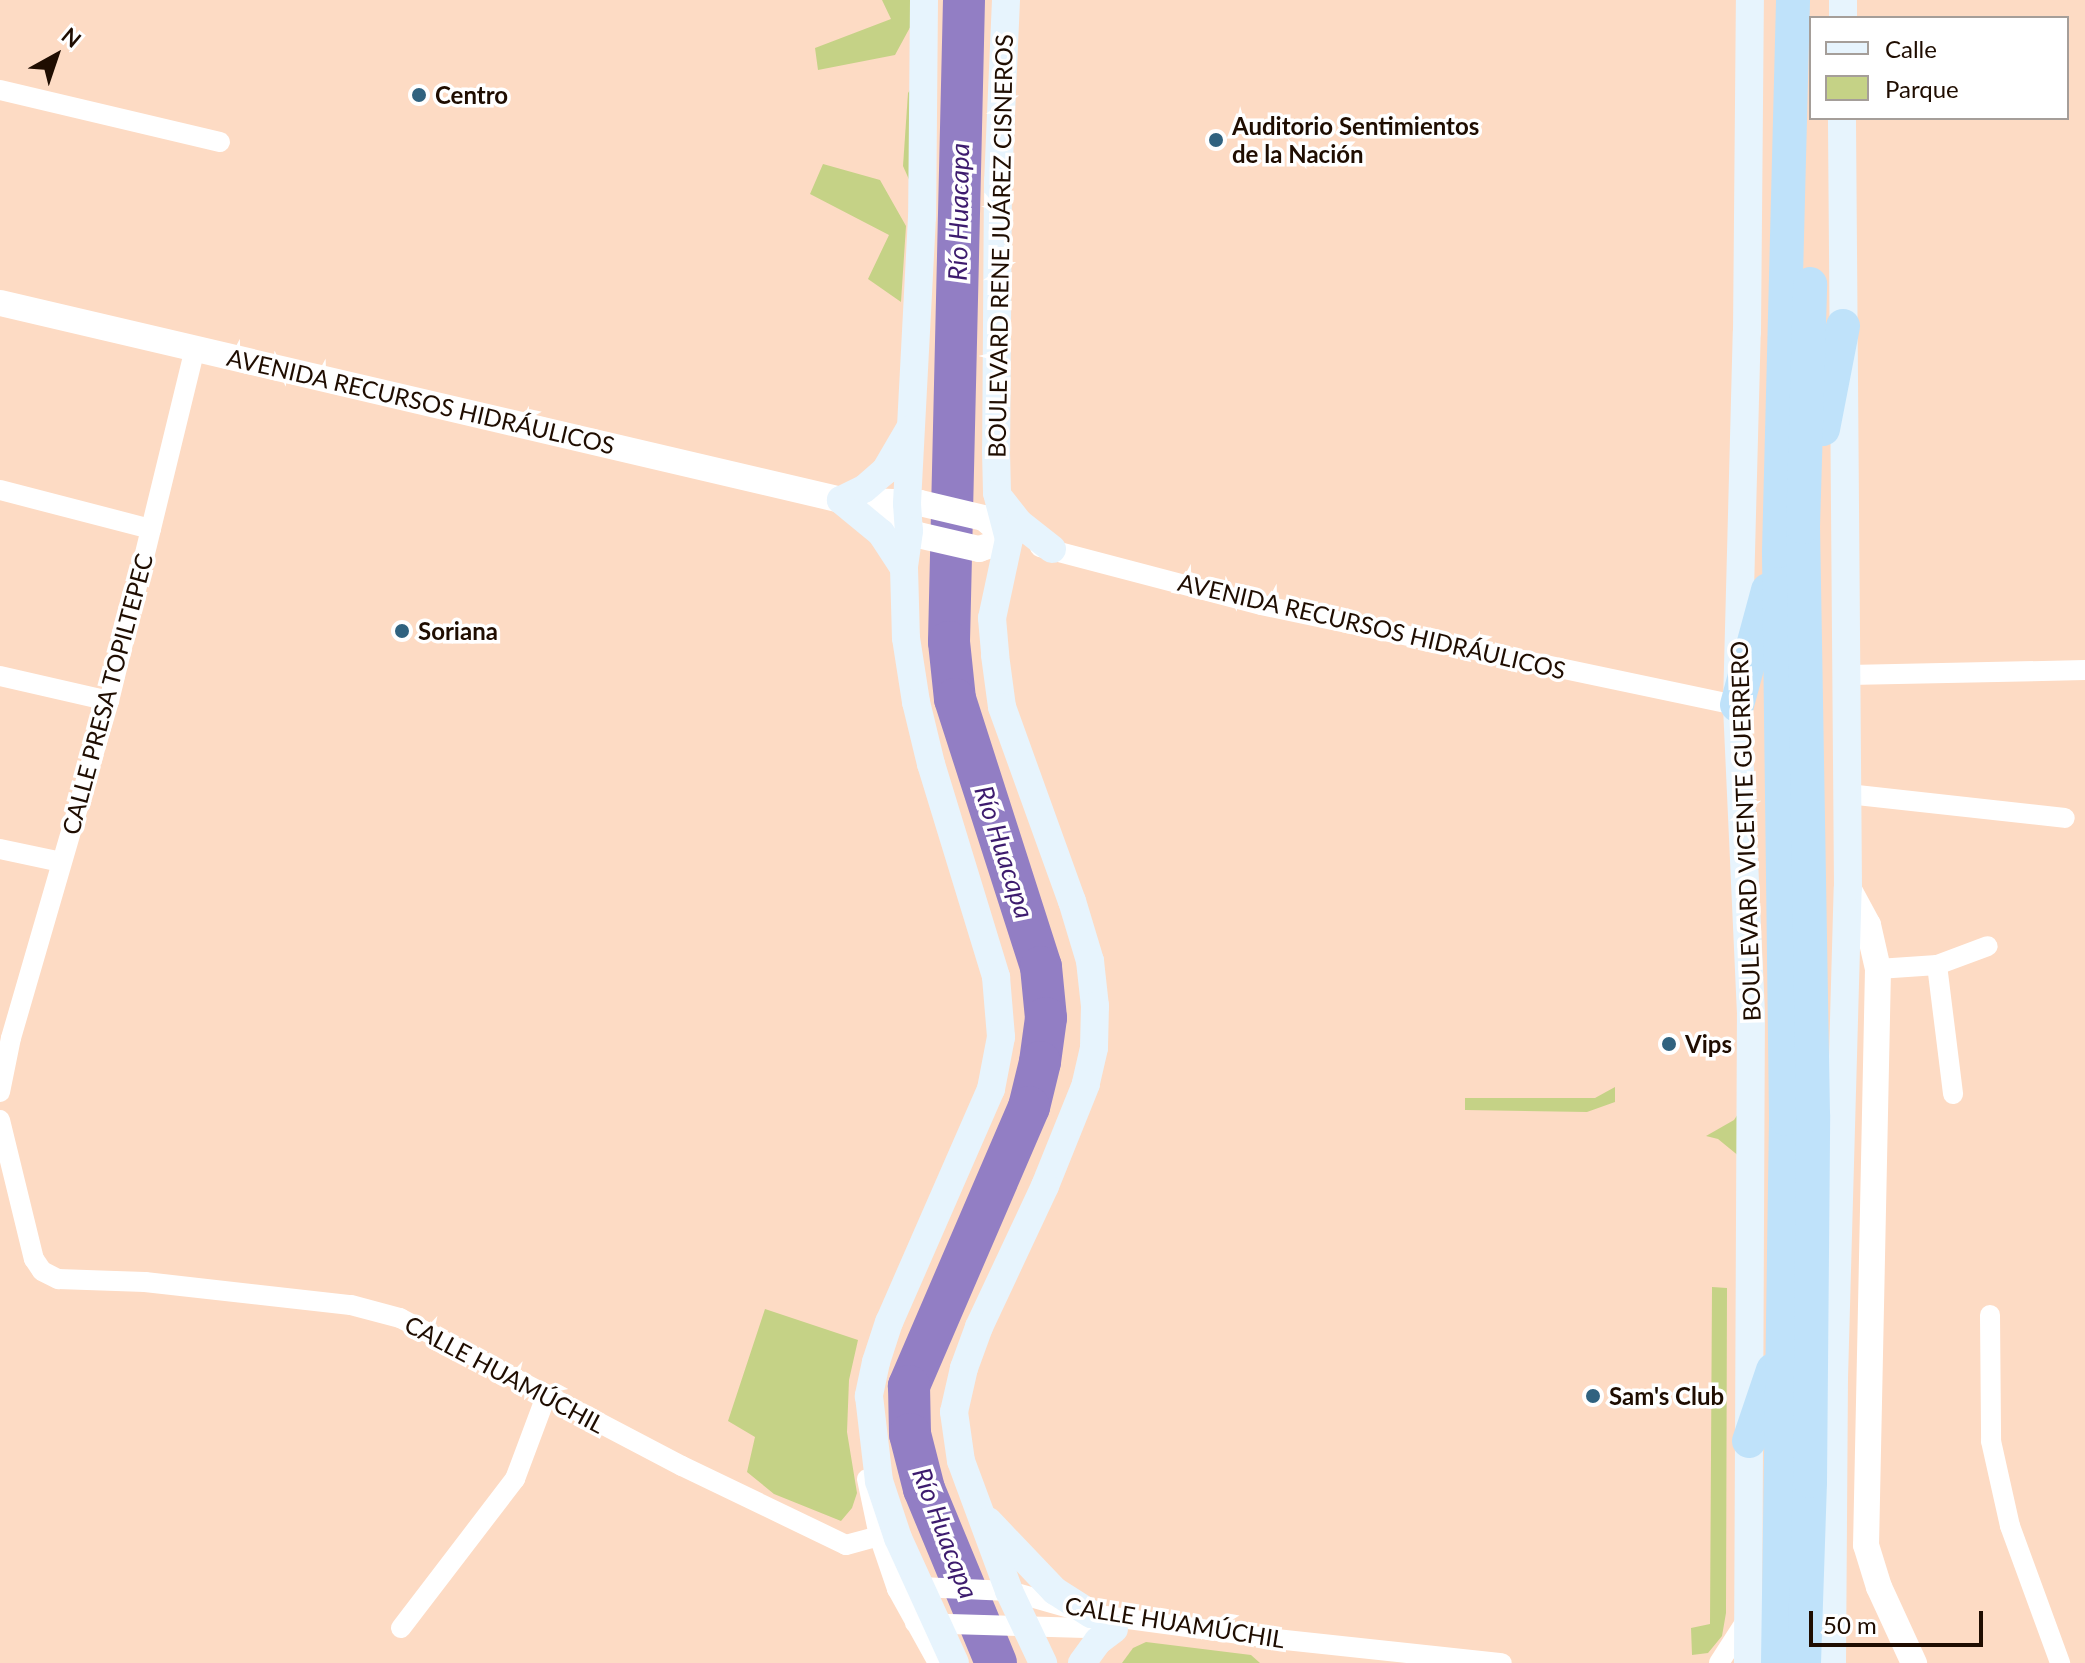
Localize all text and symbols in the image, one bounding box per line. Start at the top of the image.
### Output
north arrow [16,16,96,96]
legend [1809,16,2069,120]
text: N [57,21,87,53]
street label: BOULEVARD RENE JUÁREZ CISNEROS [982,33,1018,459]
text: Calle [1885,34,1937,63]
text: Parque [1885,74,1959,103]
place label: Centro [435,81,508,109]
marker: Centro [410,86,428,104]
place label: Auditorio Sentimientos de la Nación [1232,112,1479,168]
marker: Auditorio Sentimientos de la Nación [1207,131,1225,149]
water label: Río Huacapa [942,143,976,281]
street label: AVENIDA RECURSOS HIDRÁULICOS [224,342,618,460]
street label: CALLE PRESA TOPILTEPEC [55,550,159,838]
street label: AVENIDA RECURSOS HIDRÁULICOS [1175,567,1569,685]
place label: Soriana [418,617,498,645]
marker: Soriana [393,622,411,640]
street label: BOULEVARD VICENTE GUERRERO [1724,640,1766,1022]
water label: Río Huacapa [968,782,1040,922]
place label: Vips [1685,1030,1732,1058]
marker: Vips [1660,1035,1678,1053]
street label: CALLE HUAMÚCHIL [400,1309,610,1439]
place label: Sam's Club [1609,1382,1724,1410]
marker: Sam's Club [1584,1387,1602,1405]
water label: Río Huacapa [906,1463,984,1603]
street label: CALLE HUAMÚCHIL [1063,1590,1287,1654]
scale bar [1813,1595,1987,1645]
text: 50 m [1823,1610,1877,1639]

